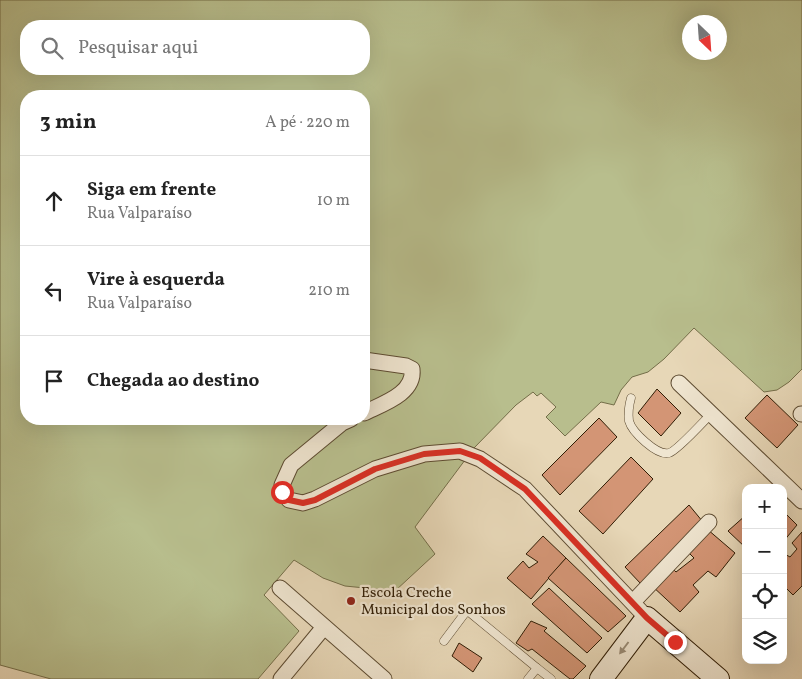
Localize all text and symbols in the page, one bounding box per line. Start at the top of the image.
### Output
north arrow [682,15,727,60]
search box [20,20,370,75]
icon: search [38,34,66,62]
text: Pesquisar aqui [78,35,198,61]
text: 3 min [40,108,96,137]
text: A pé · 220 m [265,112,350,134]
text: Siga em frente [87,177,216,203]
icon: ahead [40,187,68,215]
text: 10 m [317,190,350,212]
text: Rua Valparaíso [87,203,192,225]
text: Vire à esquerda [87,267,225,293]
icon: left [40,277,68,305]
text: 210 m [308,280,350,302]
text: Rua Valparaíso [87,293,192,315]
icon: arrive [40,367,68,395]
text: Chegada ao destino [87,368,259,394]
route start [271,481,294,504]
map controls [742,484,787,664]
button: + [742,484,787,529]
button: − [742,529,787,574]
button: locate [742,574,787,619]
place label: Escola Creche Municipal dos Sonhos [361,583,506,621]
marker: Escola Creche Municipal dos Sonhos [345,595,357,607]
button: layers [742,619,787,664]
route end [664,631,687,654]
one-way arrow [618,641,629,654]

